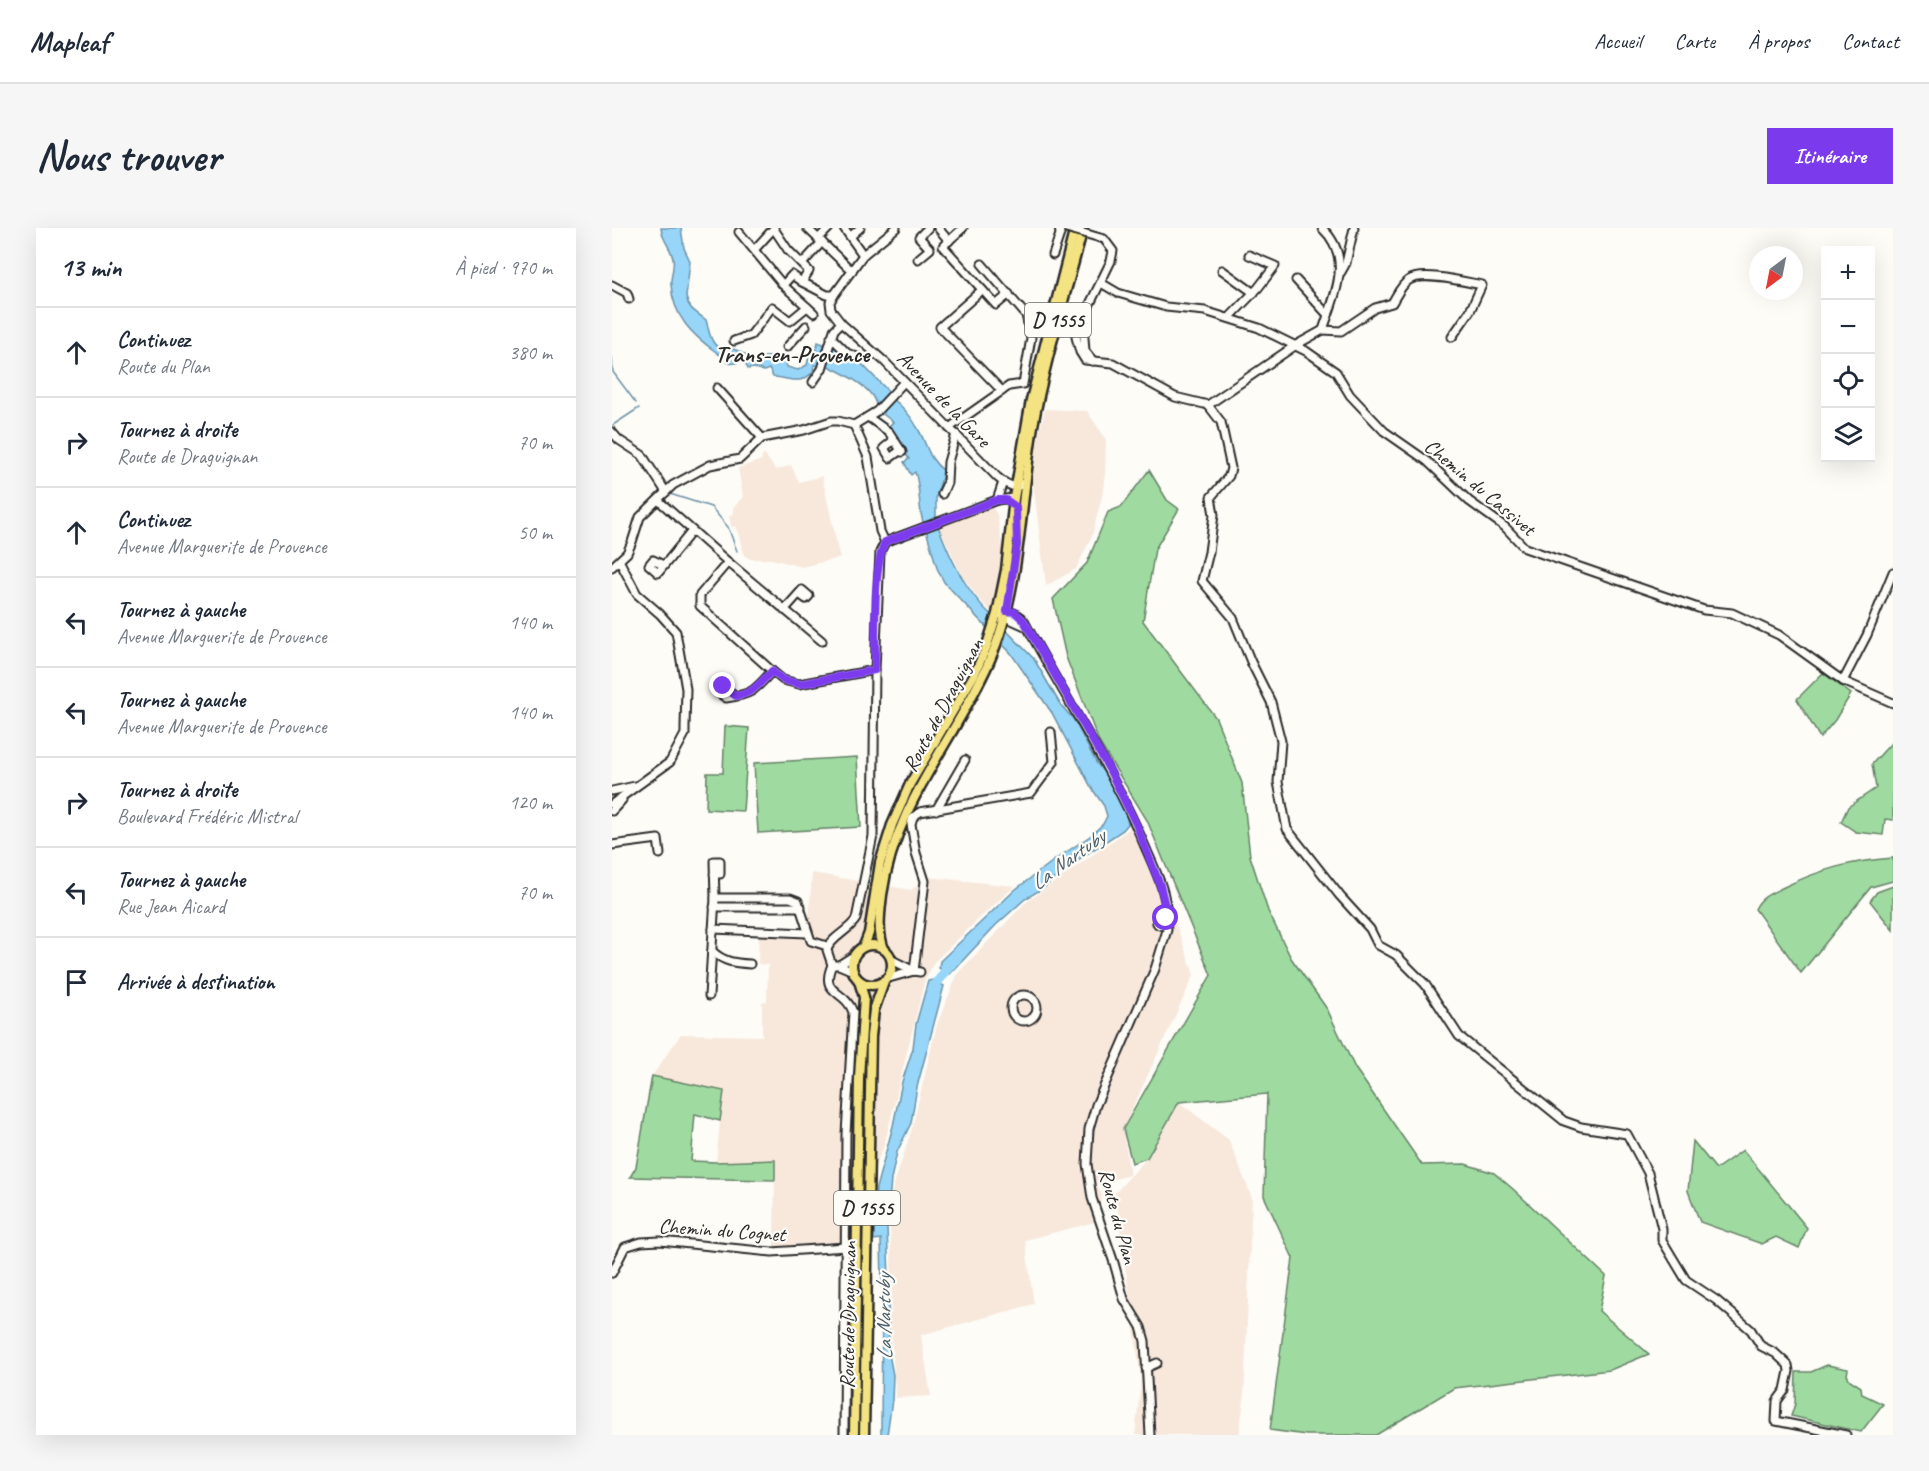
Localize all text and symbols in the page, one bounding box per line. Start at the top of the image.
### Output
text: Mapleaf [30,24,108,59]
text: Accueil [1594,28,1642,54]
text: Carte [1675,28,1715,54]
text: À propos [1748,28,1809,54]
text: Contact [1842,28,1899,54]
button: Itinéraire [1767,128,1893,184]
text: Nous trouver [36,130,220,183]
north arrow [1749,246,1803,300]
map controls [1821,246,1875,462]
button: + [1821,246,1875,300]
text: 13 min [60,251,122,284]
text: À pied · 970 m [455,255,552,280]
button: − [1821,300,1875,354]
road number: D 1555 [1025,303,1091,337]
text: Continuez [117,326,190,354]
icon: ahead [60,336,93,369]
district label: Trans-en-Provence [715,339,871,369]
text: 380 m [509,340,552,365]
street label: Avenue de la Gare [892,345,998,454]
text: Route du Plan [117,354,210,379]
button: locate [1821,354,1875,408]
button: layers [1821,408,1875,462]
text: Tournez à droite [117,416,237,444]
icon: right [60,426,93,459]
text: 70 m [518,430,552,455]
street label: Chemin du Cassivet [1419,433,1542,542]
text: Route de Draguignan [117,444,257,469]
text: Continuez [117,506,190,534]
icon: ahead [60,516,93,549]
text: 50 m [518,520,552,545]
text: Avenue Marguerite de Provence [117,534,326,559]
text: Tournez à gauche [117,596,245,624]
icon: left [60,606,93,639]
text: 140 m [509,610,552,635]
text: Avenue Marguerite de Provence [117,624,326,649]
street label: Route de Draguignan [897,633,989,776]
route end [709,672,735,698]
text: Tournez à gauche [117,686,245,714]
icon: left [60,696,93,729]
text: 140 m [509,700,552,725]
text: Avenue Marguerite de Provence [117,714,326,739]
text: Tournez à droite [117,776,237,804]
icon: right [60,786,93,819]
text: 120 m [509,790,552,815]
text: Boulevard Frédéric Mistral [117,804,297,829]
water label: La Nartuby [1025,821,1113,896]
text: Tournez à gauche [117,866,245,894]
icon: left [60,876,93,909]
text: 70 m [518,880,552,905]
text: Rue Jean Aicard [117,894,225,919]
route start [1152,904,1178,930]
icon: arrive [60,966,93,999]
text: Arrivée à destination [117,968,275,996]
street label: Route du Plan [1093,1166,1143,1267]
road number: D 1555 [834,1191,900,1225]
street label: Chemin du Cognet [658,1213,788,1248]
street label: Route de Draguignan [834,1241,862,1389]
water label: La Nartuby [869,1270,899,1360]

